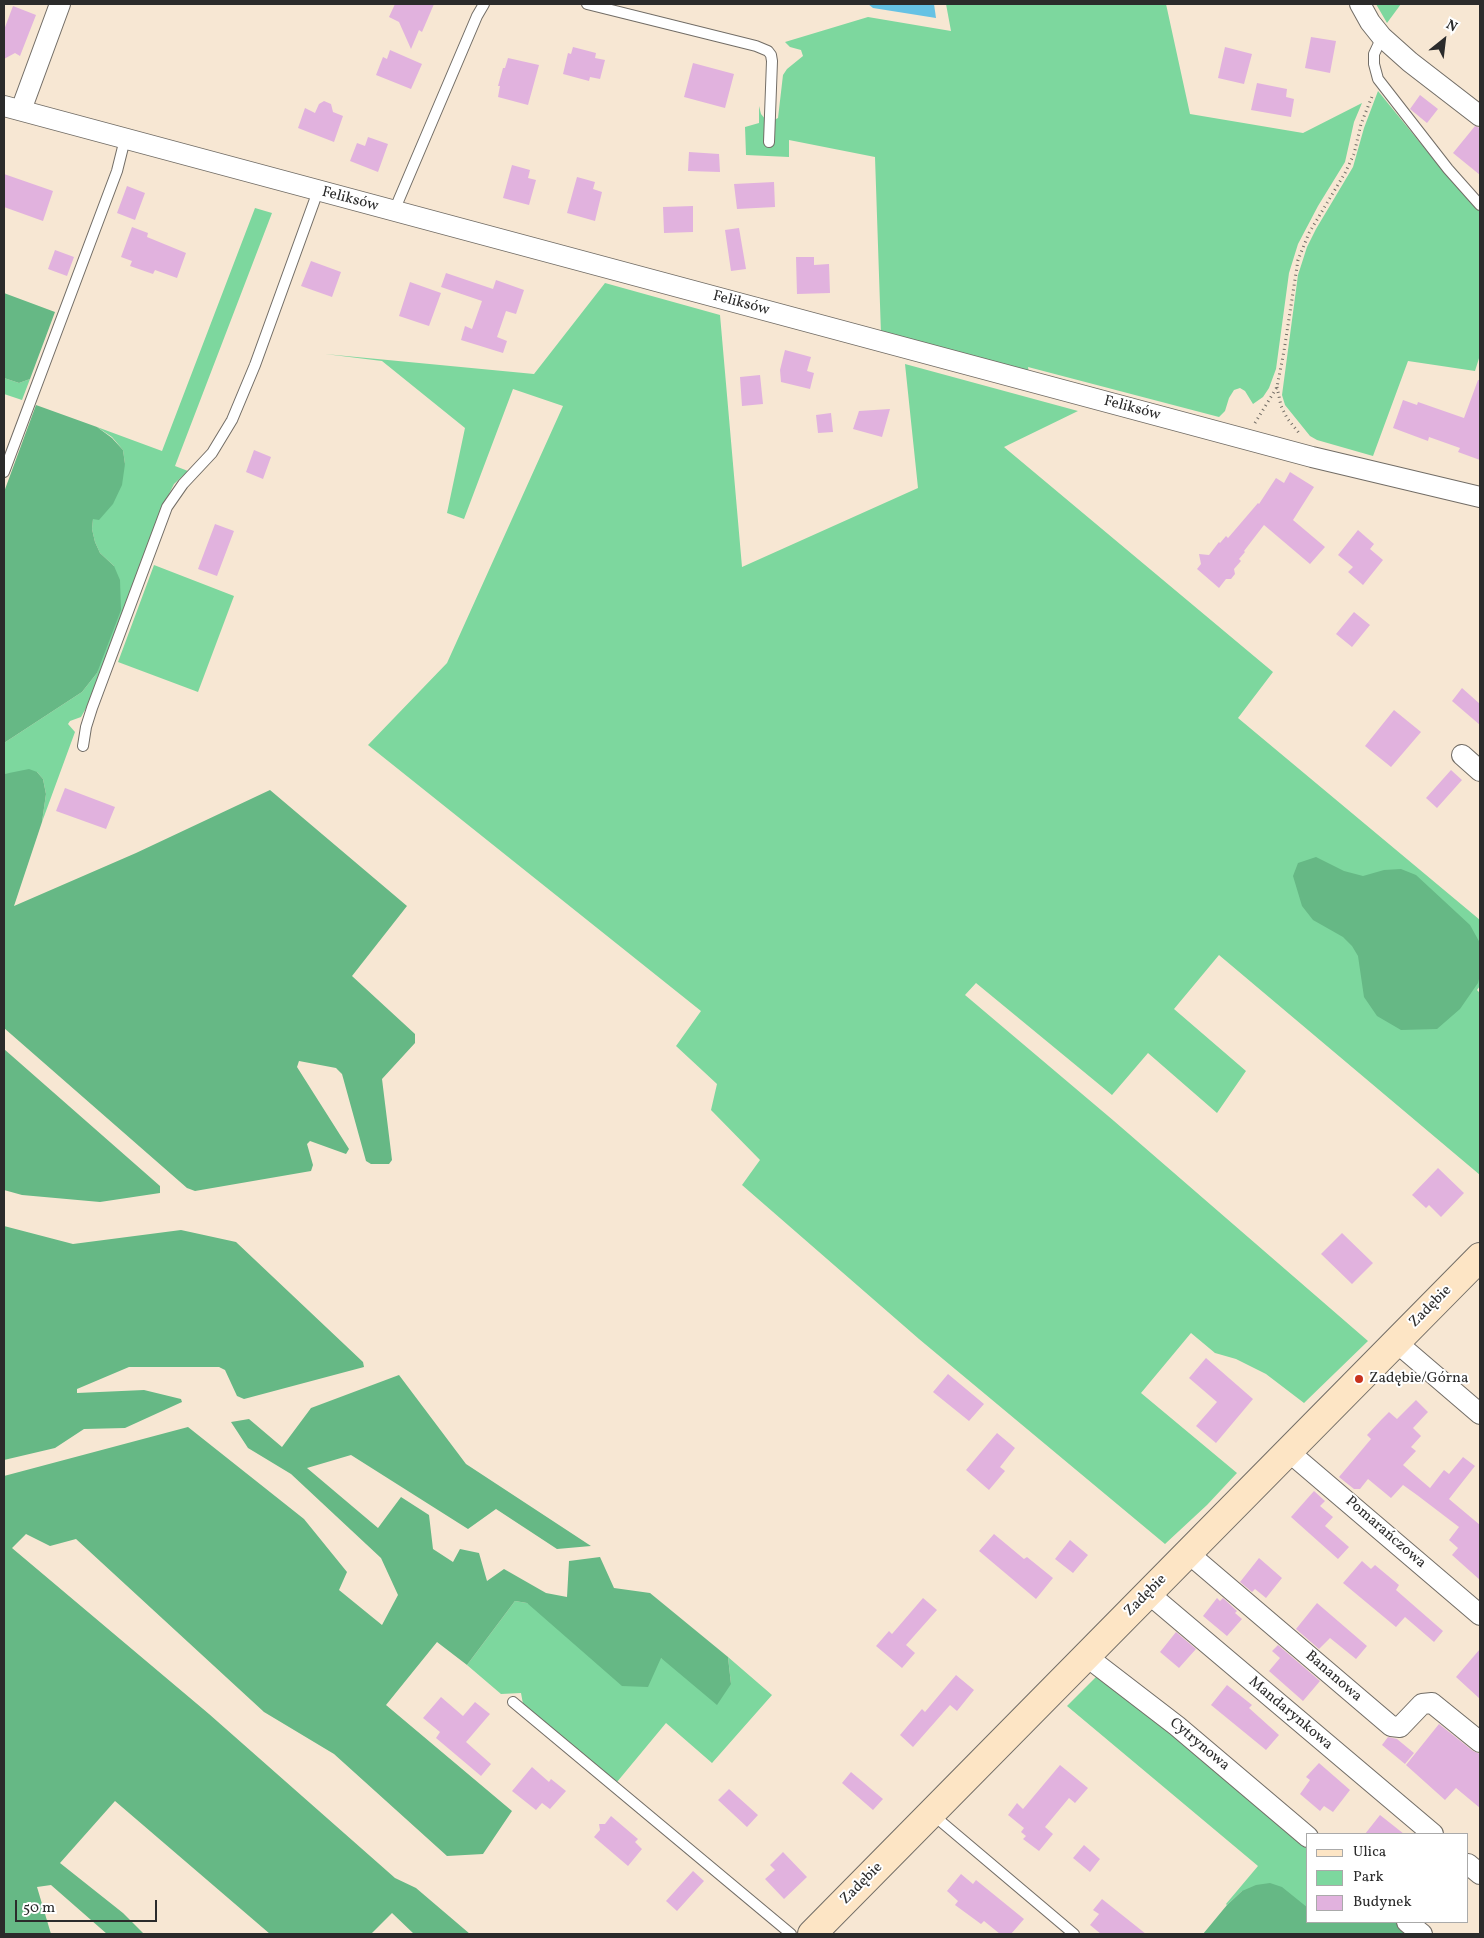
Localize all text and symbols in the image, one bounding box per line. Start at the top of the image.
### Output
north arrow [1419,15,1469,65]
text: N [1442,16,1461,37]
street label: Feliksów [320,184,380,216]
street label: Feliksów [711,288,771,320]
street label: Feliksów [1102,393,1162,425]
street label: Zadębie [1406,1282,1456,1332]
place label: Zadębie/Górna [1369,1370,1468,1388]
marker: Zadębie/Górna [1353,1373,1365,1385]
street label: Pomarańczowa [1341,1493,1429,1573]
street label: Zadębie [1121,1571,1171,1621]
street label: Bananowa [1301,1648,1365,1706]
street label: Mandarynkowa [1244,1674,1336,1754]
street label: Cytrynowa [1165,1715,1233,1775]
legend [1306,1833,1469,1923]
text: Ulica [1353,1842,1386,1863]
street label: Zadębie [837,1859,887,1909]
text: Park [1353,1867,1384,1888]
scale bar [18,1890,160,1922]
text: Budynek [1353,1892,1412,1913]
text: 50 m [23,1898,55,1919]

